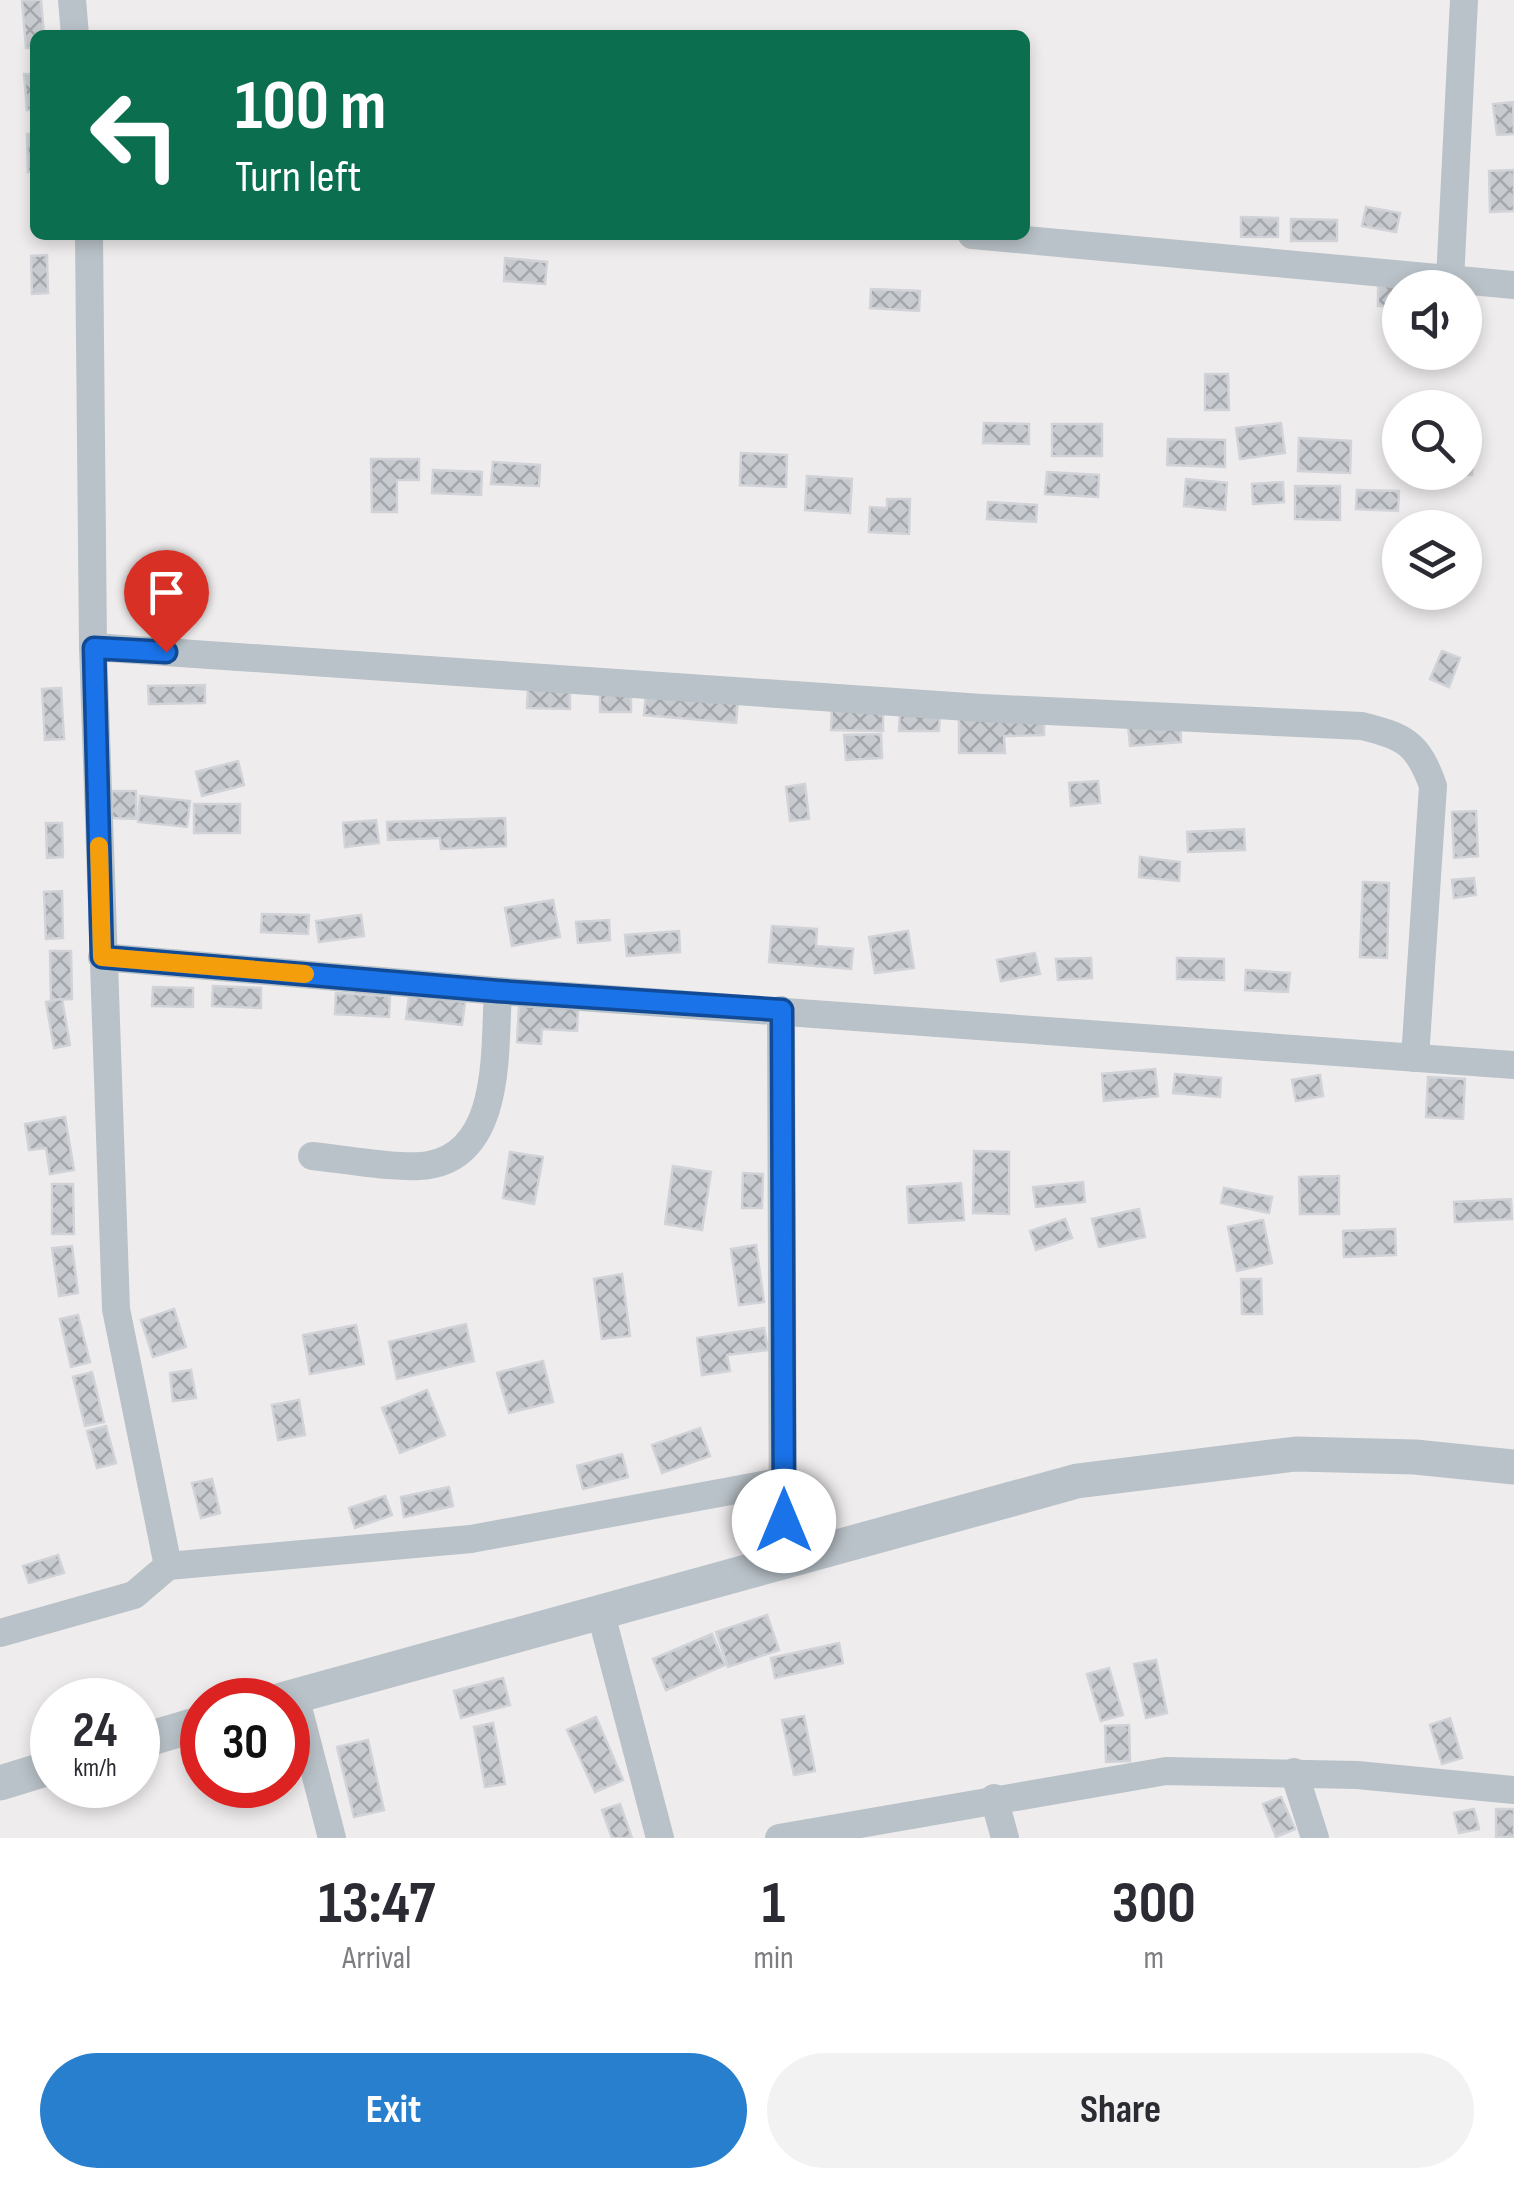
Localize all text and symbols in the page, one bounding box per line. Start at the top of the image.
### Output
text: 100 m [235,65,386,149]
icon: left [70,70,200,200]
text: Turn left [235,150,361,205]
map controls [1382,270,1482,610]
button: sound [1382,270,1482,370]
button: search [1382,390,1482,490]
button: layers [1382,510,1482,610]
pin [124,550,209,653]
icon: arrive [139,565,194,620]
position arrow [732,1469,836,1573]
speed limit sign: 30 [180,1678,310,1808]
text: 24 [73,1701,117,1761]
text: km/h [73,1753,117,1784]
text: 13:47 [318,1868,435,1940]
text: 1 [762,1868,785,1940]
text: 300 [1112,1868,1196,1940]
text: Arrival [342,1939,411,1978]
text: min [753,1939,794,1978]
text: m [1144,1939,1164,1978]
button: Exit [40,2053,747,2168]
button: Share [767,2053,1474,2168]

